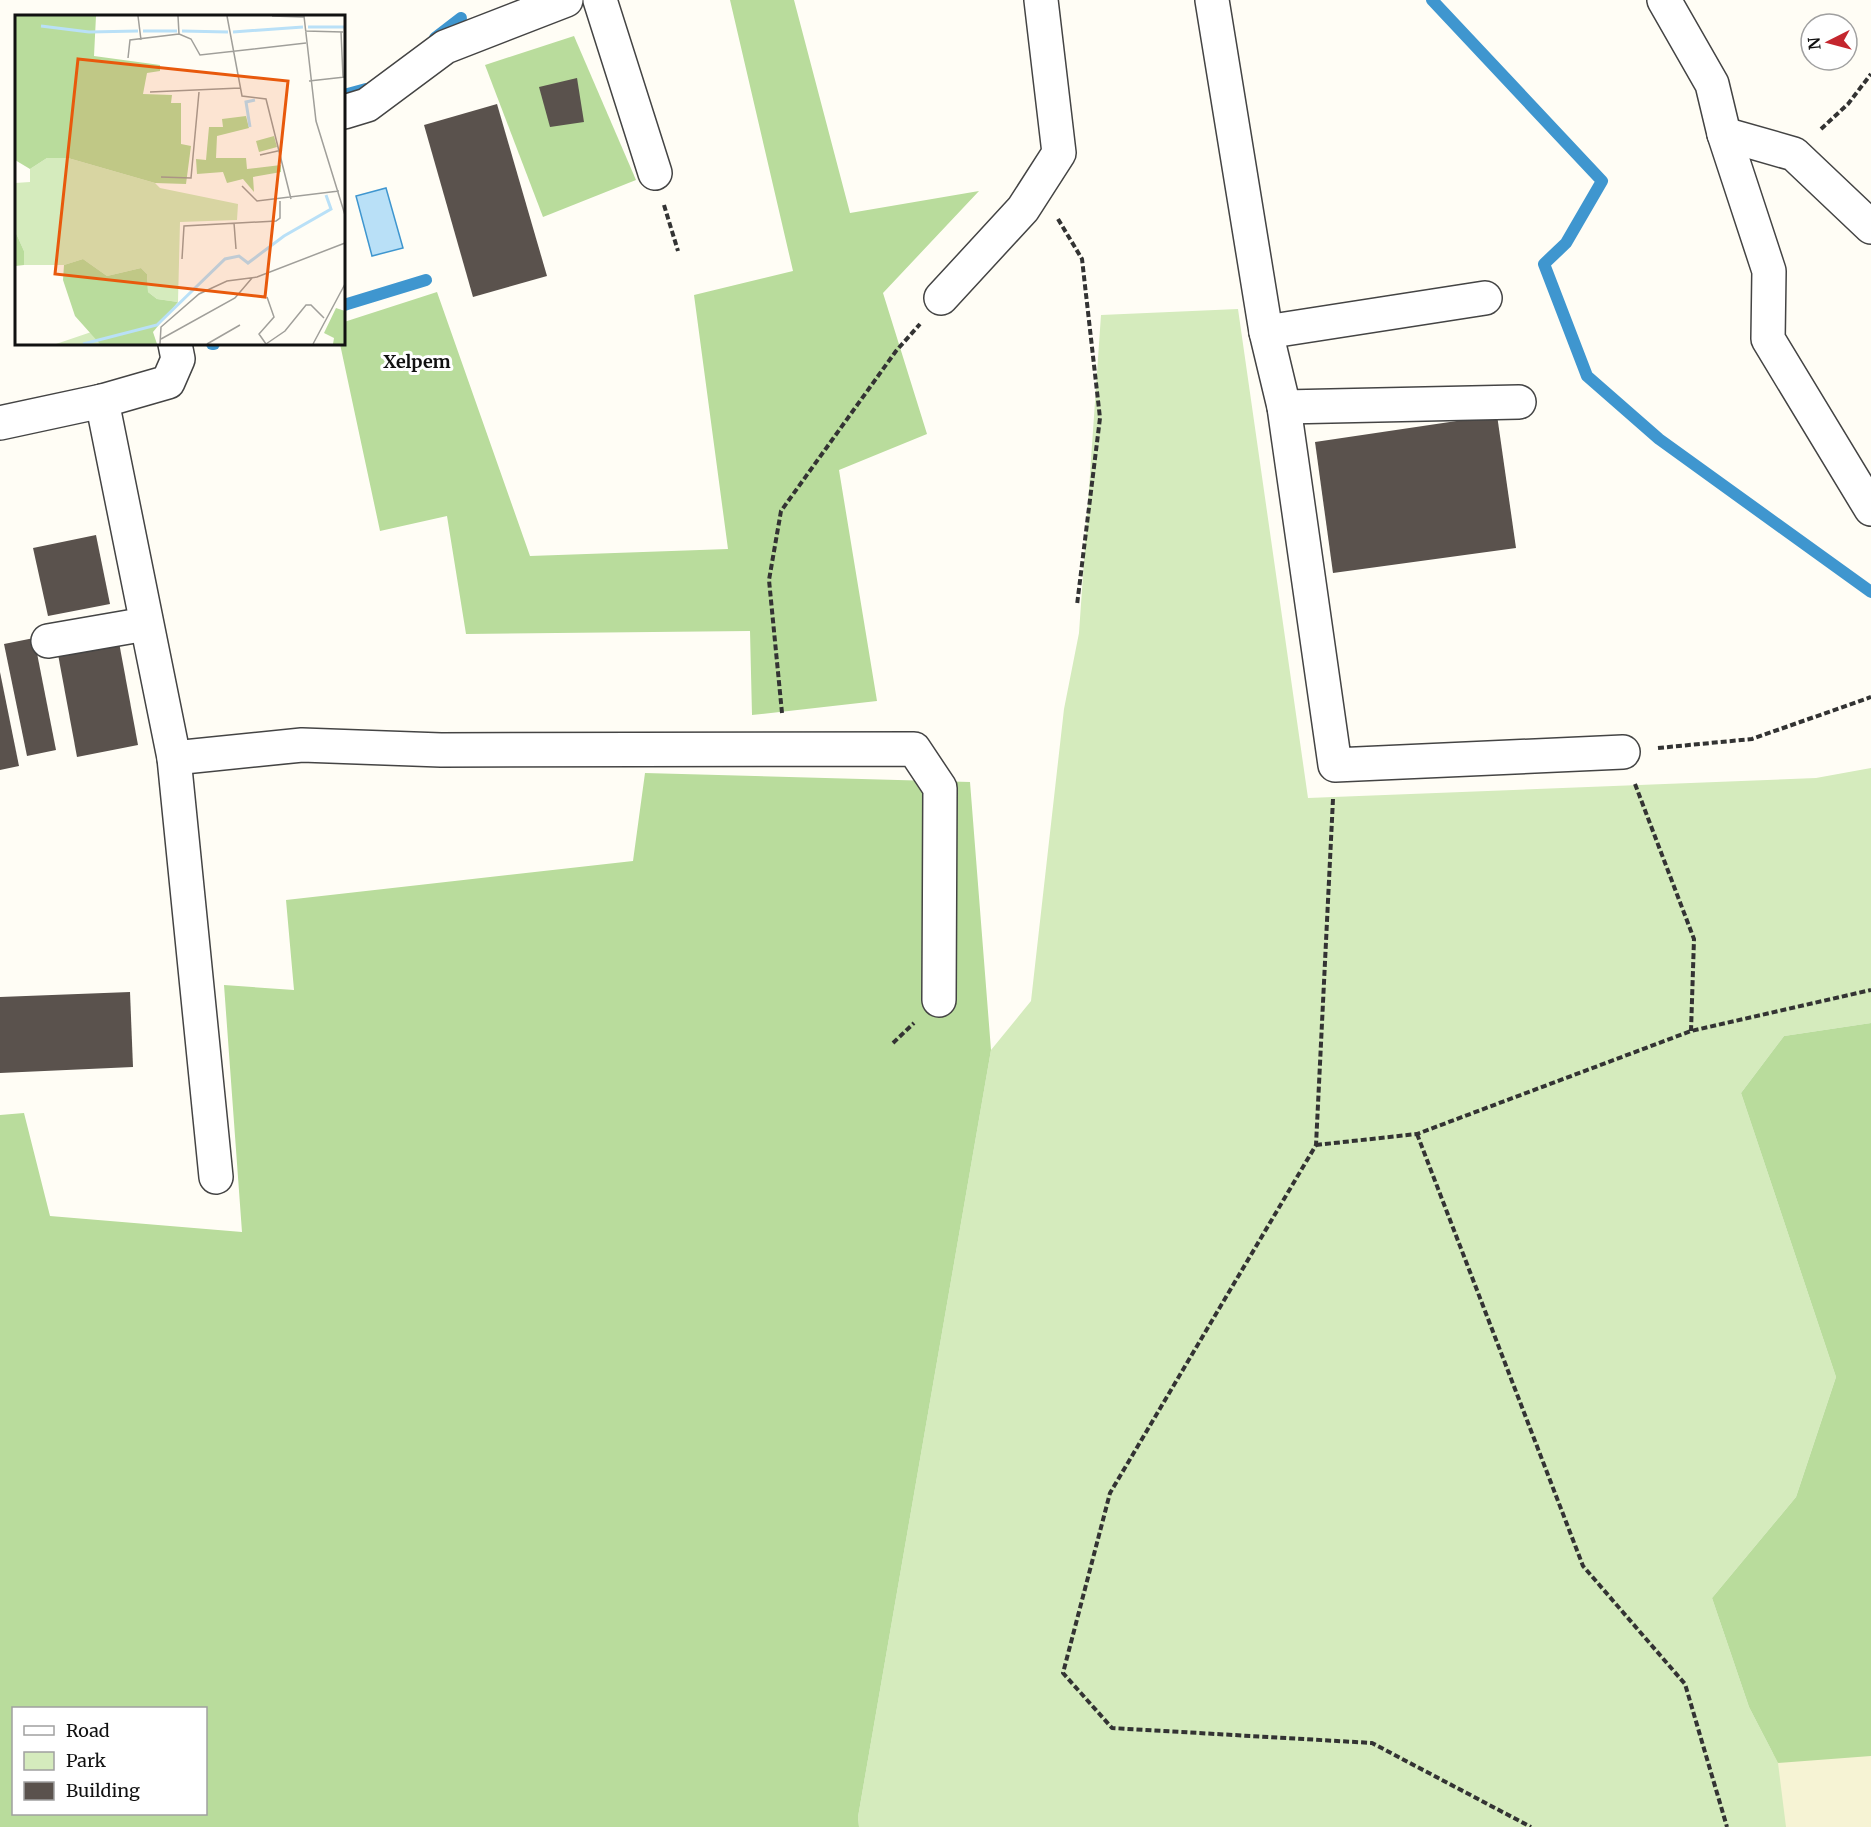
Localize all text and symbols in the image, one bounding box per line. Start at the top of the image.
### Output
north arrow [1799,12,1859,72]
inset map [15,15,345,345]
text: N [1803,36,1825,51]
district label: Xelpem [383,350,451,373]
legend [12,1707,207,1815]
text: Road [66,1719,110,1742]
text: Park [66,1749,107,1772]
text: Building [66,1779,140,1802]

